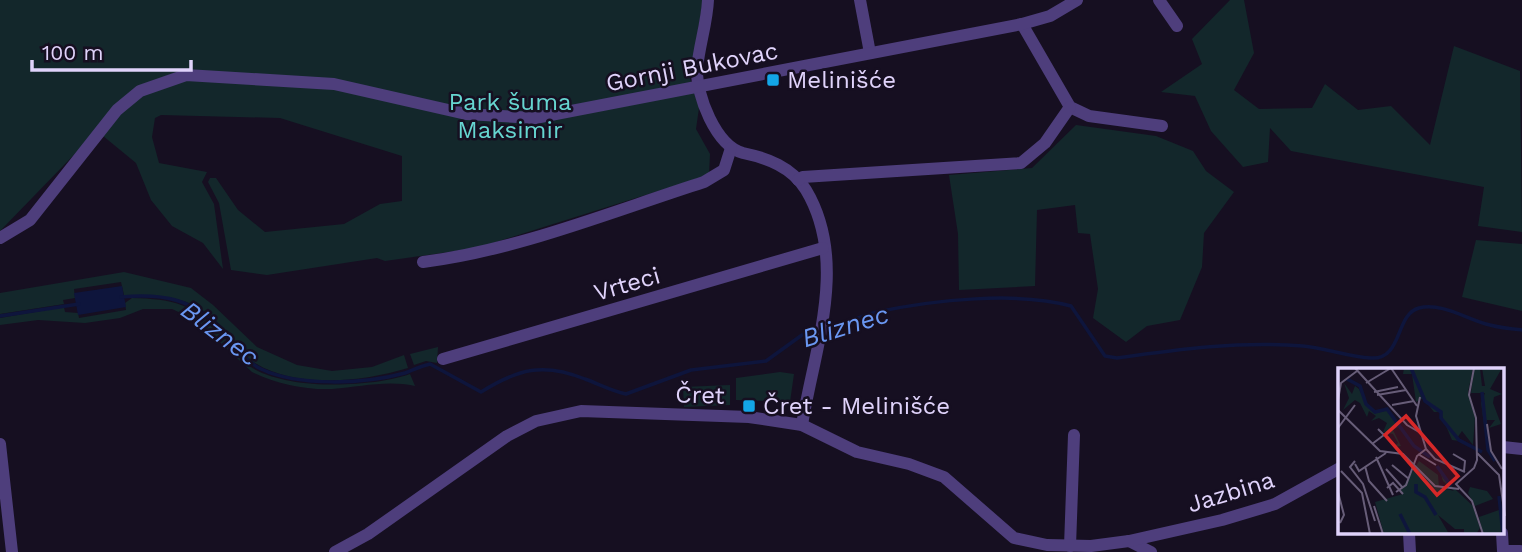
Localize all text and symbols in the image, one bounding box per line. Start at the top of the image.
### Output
scale bar [32,28,191,72]
street label: Gornji Bukovac [604,37,780,97]
text: 100 m [42,40,104,65]
place label: Melinišće [787,66,896,94]
marker: Melinišće [765,72,781,88]
park label: Park šuma Maksimir [448,88,572,144]
street label: Vrteci [591,261,663,307]
water label: Bliznec [175,294,265,372]
water label: Bliznec [798,299,892,353]
inset map [1338,368,1504,534]
street label: Čret [675,380,725,410]
place label: Čret - Melinišće [763,392,950,420]
marker: Čret - Melinišće [741,398,757,414]
street label: Jazbina [1184,466,1278,518]

